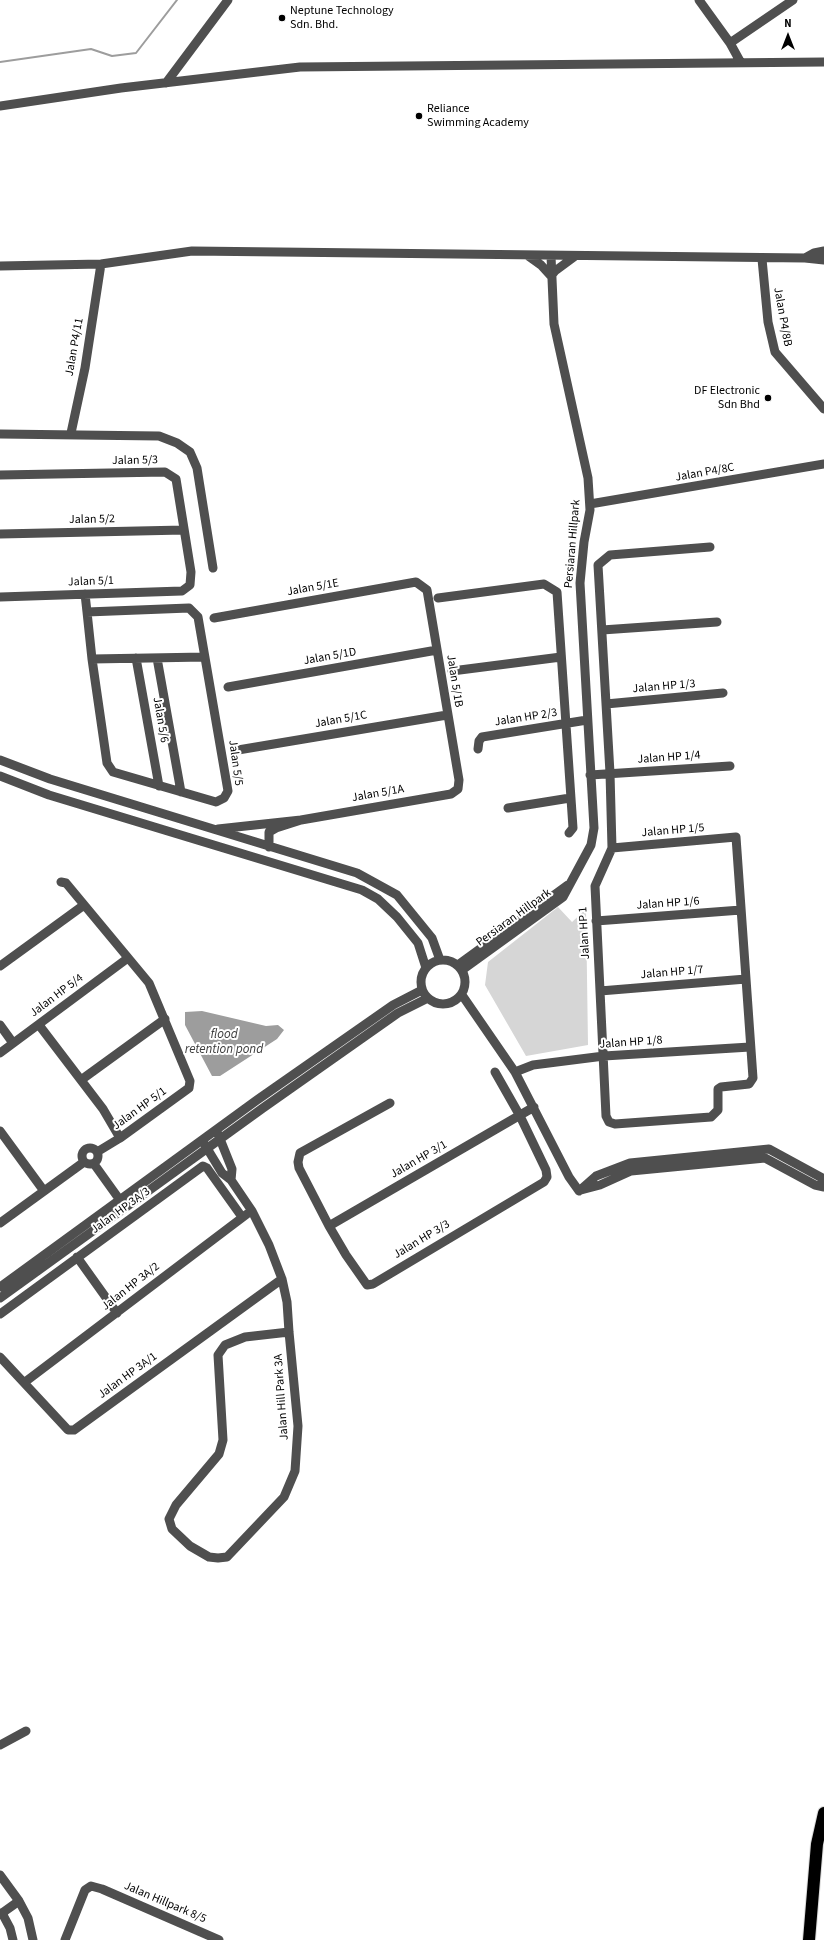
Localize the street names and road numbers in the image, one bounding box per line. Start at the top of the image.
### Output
street label: Jalan P4/8B [770,286,794,348]
street label: Jalan P4/11 [63,317,87,377]
street label: Jalan 5/3 [112,453,158,469]
street label: Jalan P4/8C [674,461,736,485]
street label: Persiaran Hillpark [562,499,584,589]
street label: Jalan 5/2 [69,512,115,528]
street label: Jalan 5/1 [68,574,114,590]
street label: Jalan 5/1E [286,576,340,600]
street label: Jalan 5/1D [302,645,358,669]
street label: Jalan 5/1B [443,654,465,708]
street label: Jalan HP 1/3 [632,677,696,697]
street label: Jalan 5/6 [149,696,171,744]
street label: Jalan HP 2/3 [494,706,558,730]
street label: Jalan 5/1C [314,708,368,732]
street label: Jalan 5/5 [225,739,245,787]
street label: Jalan HP 1/4 [637,749,701,767]
street label: Jalan 5/1A [351,782,405,806]
street label: Jalan HP 1/5 [641,821,705,841]
street label: Persiaran Hillpark [474,886,554,950]
street label: Jalan HP 1/6 [636,895,700,913]
street label: Jalan HP 1 [576,906,594,960]
street label: Jalan HP 1/7 [640,963,704,983]
street label: Jalan HP 5/4 [28,971,86,1021]
street label: Jalan HP 1/8 [599,1034,663,1052]
street label: Jalan HP 5/1 [110,1085,170,1133]
street label: Jalan HP 3/1 [388,1138,450,1182]
street label: Jalan HP 3A/3 [89,1185,153,1237]
street label: Jalan HP 3/3 [391,1218,453,1262]
street label: Jalan HP 3A/2 [99,1260,163,1314]
street label: Jalan HP 3A/1 [96,1350,160,1402]
street label: Jalan Hill Park 3A [272,1353,292,1441]
street label: Jalan Hillpark 8/5 [122,1879,208,1927]

